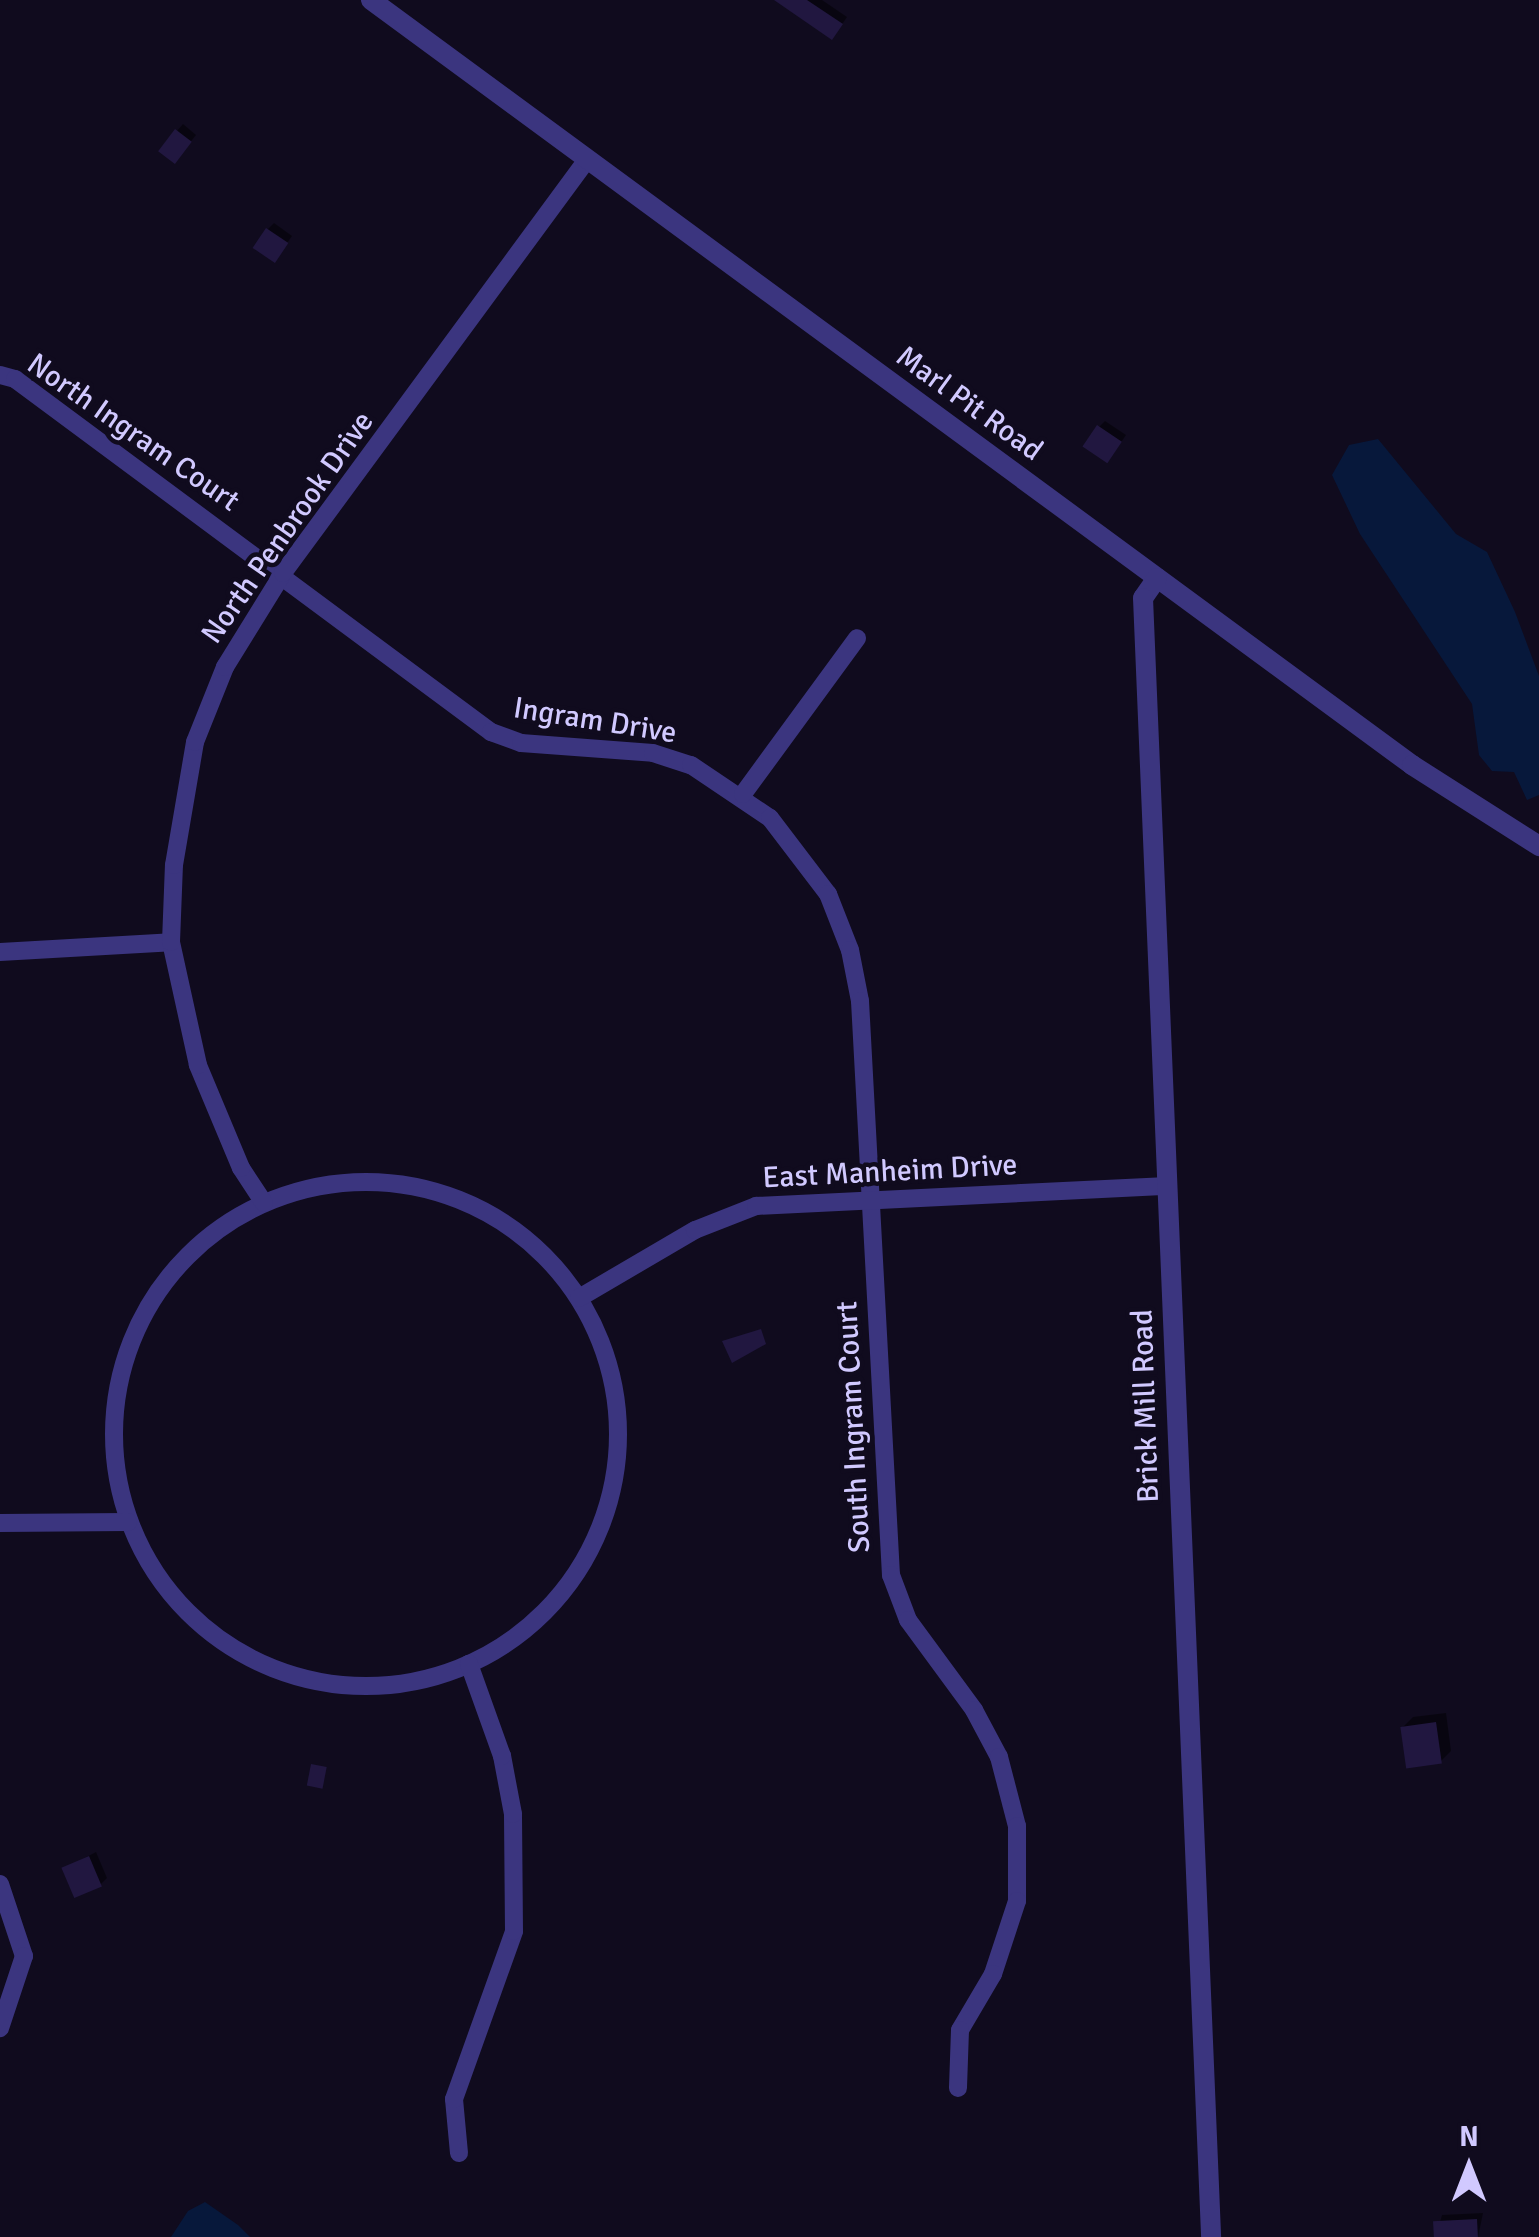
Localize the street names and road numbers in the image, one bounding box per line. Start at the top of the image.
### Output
street label: Marl Pit Road [889,339,1049,469]
street label: North Ingram Court [20,346,246,520]
street label: North Penbrook Drive [194,405,382,651]
street label: Ingram Drive [511,690,679,752]
street label: East Manheim Drive [762,1147,1018,1197]
street label: South Ingram Court [829,1300,879,1554]
street label: Brick Mill Road [1125,1309,1167,1503]

